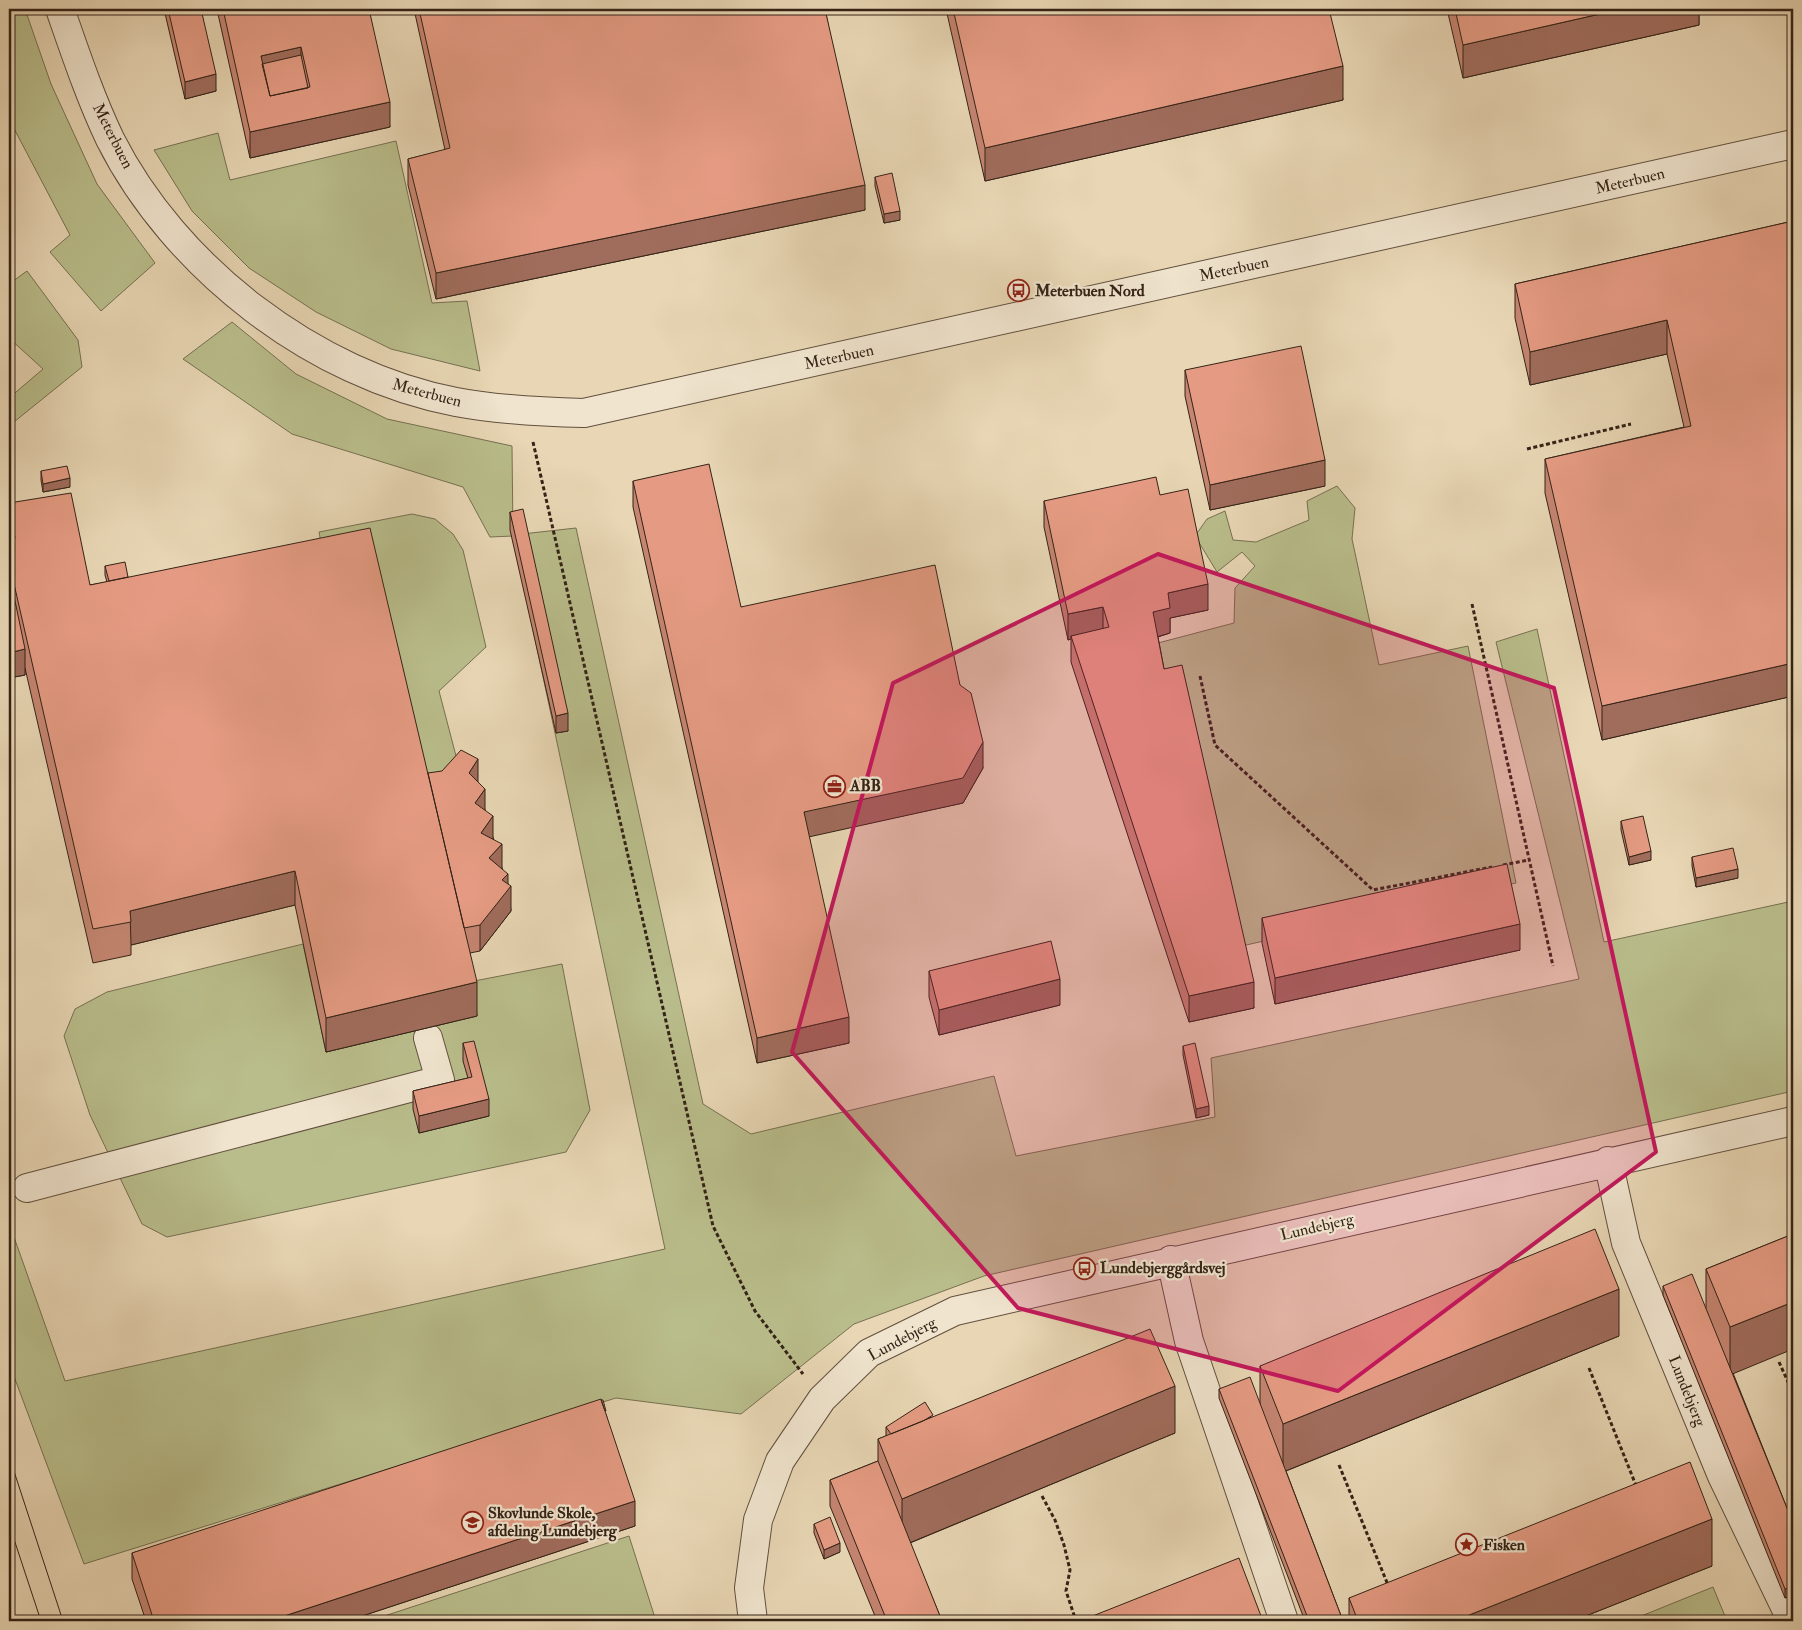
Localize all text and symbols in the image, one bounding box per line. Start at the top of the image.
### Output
street label: Meterbuen [88,100,138,172]
street label: Meterbuen [1593,163,1667,199]
street label: Meterbuen [1197,252,1271,286]
bus stop icon: Meterbuen Nord [1007,279,1031,303]
place label: Meterbuen Nord [1034,281,1145,301]
street label: Meterbuen [802,340,876,374]
street label: Meterbuen [390,374,464,412]
office icon: ABB [822,774,846,798]
place label: ABB [849,776,881,796]
street label: Lundebjerg [1278,1209,1357,1245]
bus stop icon: Lundebjerggårdsvej [1072,1256,1096,1280]
place label: Lundebjerggårdsvej [1100,1258,1226,1279]
street label: Lundebjerg [864,1312,941,1365]
street label: Lundebjerg [1664,1353,1711,1430]
place label: Skovlunde Skole, afdeling Lundebjerg [488,1503,618,1542]
school or university icon: Skovlunde Skole, afdeling Lundebjerg [460,1510,484,1534]
place icon: Fisken [1455,1533,1479,1557]
place label: Fisken [1483,1535,1526,1555]

